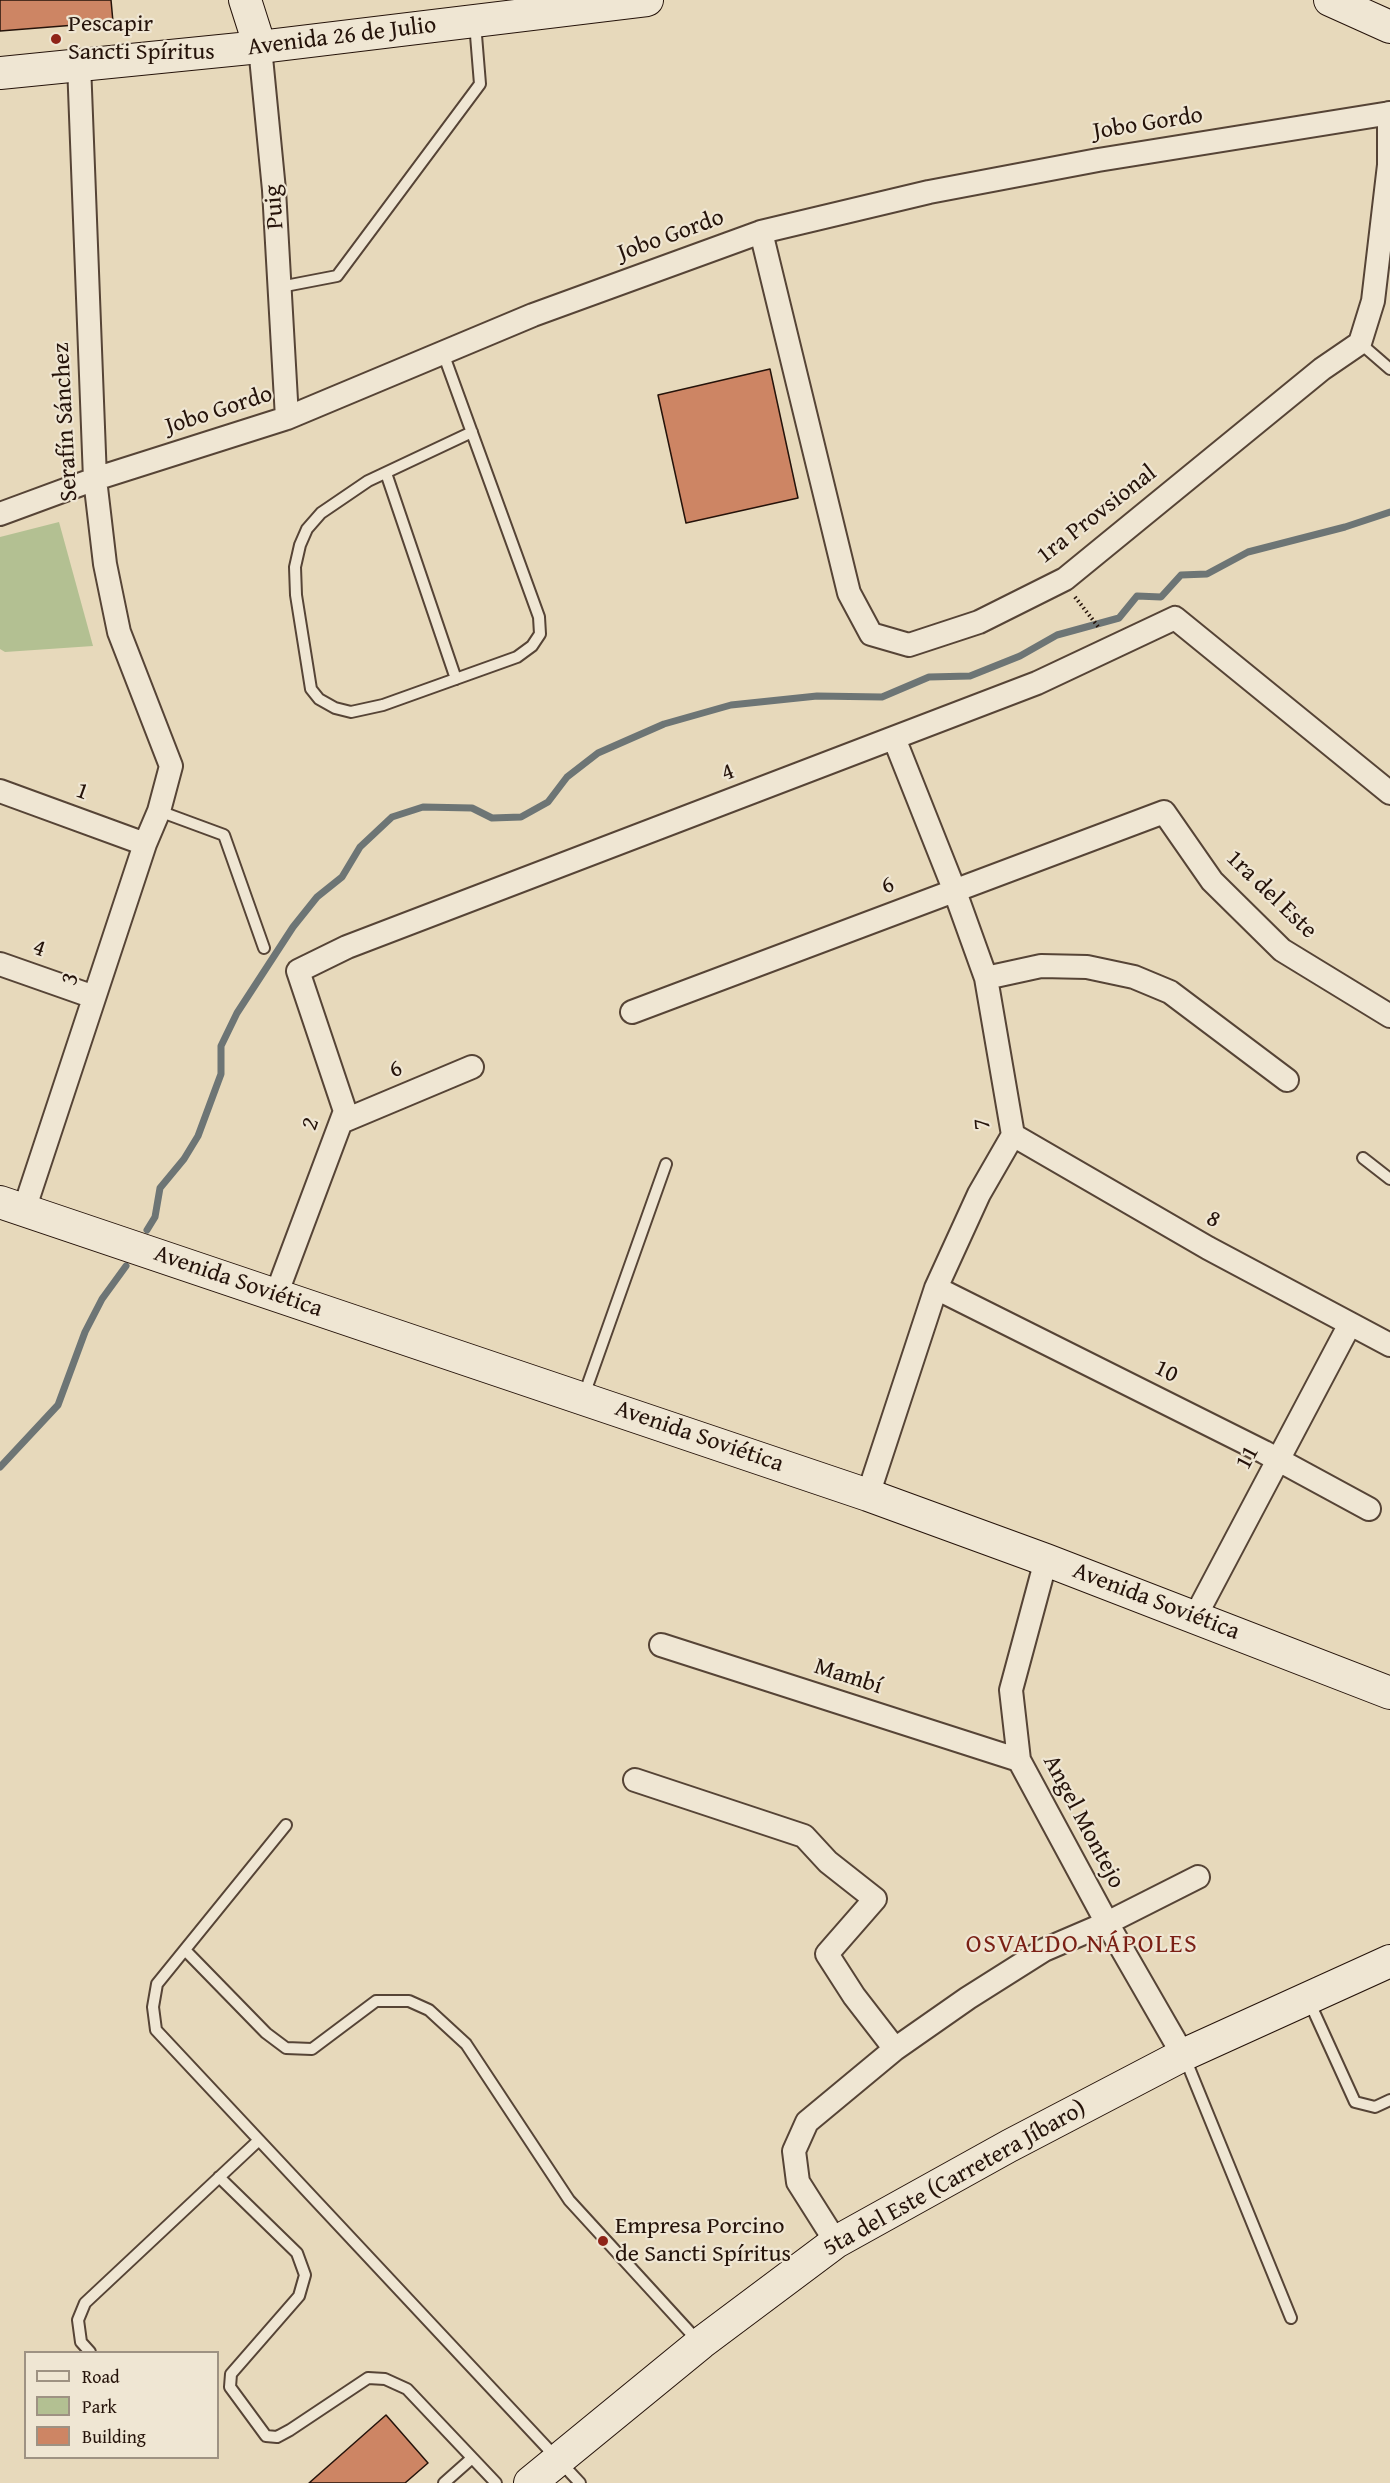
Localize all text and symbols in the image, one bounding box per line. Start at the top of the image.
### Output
place label: Pescapir Sancti Spíritus [68,11,215,67]
street label: Avenida 26 de Julio [246,11,438,63]
marker: Pescapir Sancti Spíritus [49,32,63,46]
street label: Jobo Gordo [1091,101,1205,147]
street label: Puig [259,184,291,230]
street label: Jobo Gordo [614,204,728,268]
street label: Serafín Sánchez [47,342,85,502]
street label: Jobo Gordo [162,380,276,442]
street label: 1ra Provsional [1031,459,1163,571]
street label: 4 [717,757,739,789]
street label: 1 [72,776,92,808]
street label: 1ra del Este [1220,845,1322,945]
street label: 6 [877,870,899,902]
street label: 4 [29,934,49,964]
street label: 3 [56,969,86,989]
street label: 6 [385,1054,407,1086]
street label: 2 [295,1114,327,1134]
street label: 7 [968,1117,998,1131]
street label: 8 [1201,1205,1225,1235]
street label: Avenida Soviética [150,1240,326,1324]
street label: 10 [1149,1354,1183,1390]
street label: Avenida Soviética [611,1395,787,1479]
street label: 11 [1230,1441,1266,1475]
street label: Avenida Soviética [1069,1557,1243,1647]
street label: Mambí [810,1653,886,1701]
street label: Angel Montejo [1036,1750,1130,1894]
district label: OSVALDO NÁPOLES [966,1929,1198,1961]
street label: 5ta del Este (Carretera Jíbaro) [819,2095,1091,2263]
place label: Empresa Porcino de Sancti Spíritus [615,2213,791,2269]
marker: Empresa Porcino de Sancti Spíritus [596,2234,610,2248]
legend [24,2351,219,2459]
text: Road [82,2363,120,2390]
text: Park [82,2393,117,2420]
text: Building [82,2423,146,2450]

